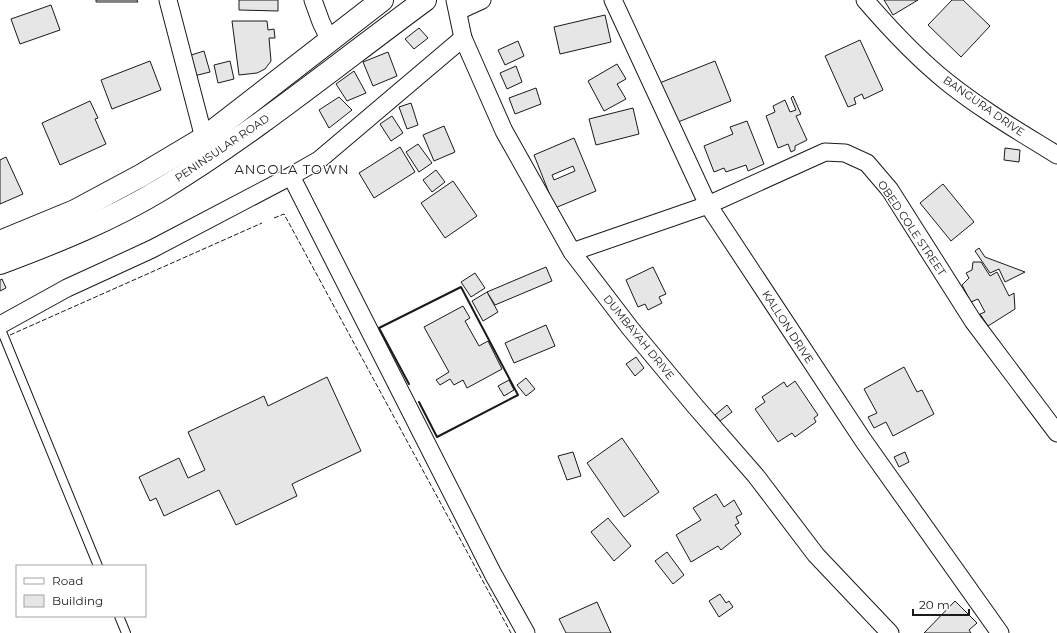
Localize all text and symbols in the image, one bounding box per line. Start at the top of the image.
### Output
street label: BANGURA DRIVE [941,73,1027,139]
street label: PENINSULAR ROAD [172,111,272,185]
district label: ANGOLA TOWN [234,161,350,177]
street label: OBED COLE STREET [875,178,950,279]
street label: KALLON DRIVE [759,288,817,366]
street label: DUMBAYAH DRIVE [600,292,678,382]
legend [16,565,146,617]
text: Road [52,573,83,588]
scale bar [913,591,969,617]
text: Building [52,593,103,608]
text: 20 m [919,597,950,612]

